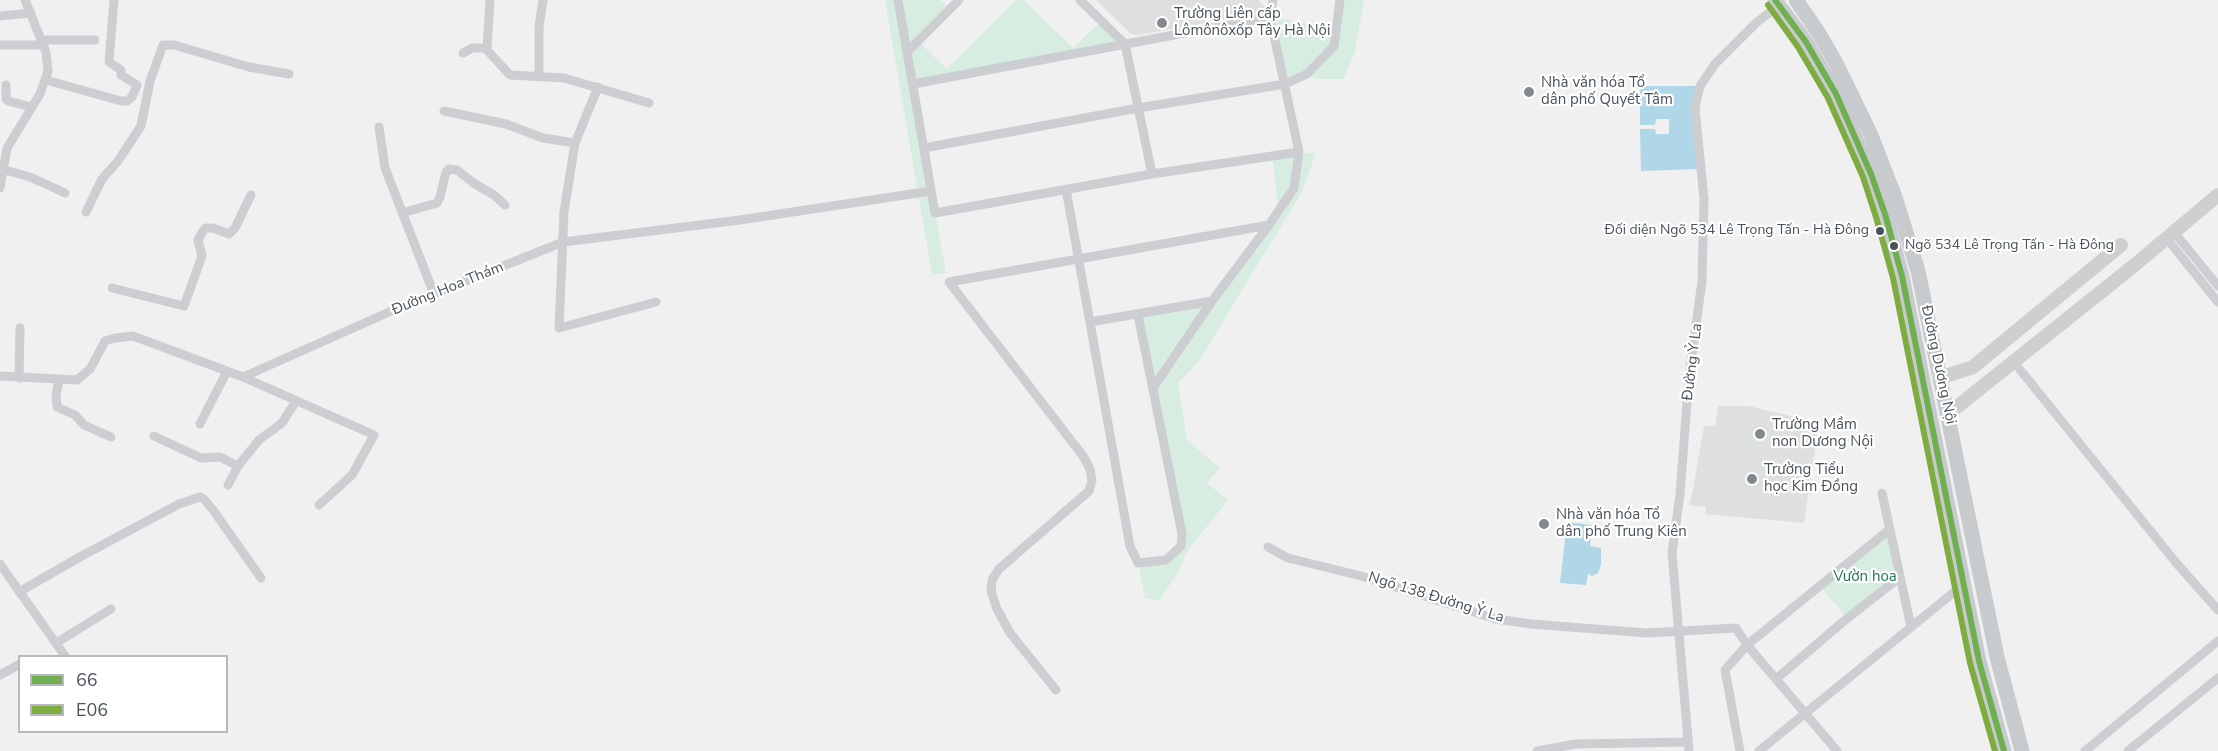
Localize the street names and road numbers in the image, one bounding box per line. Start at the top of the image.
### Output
street label: Đường Hoa Thám [389,258,507,320]
street label: Đường Dương Nội [1917,304,1959,426]
street label: Đường Ỷ La [1679,322,1707,402]
street label: Ngõ 138 Đường Ỷ La [1366,569,1506,627]

